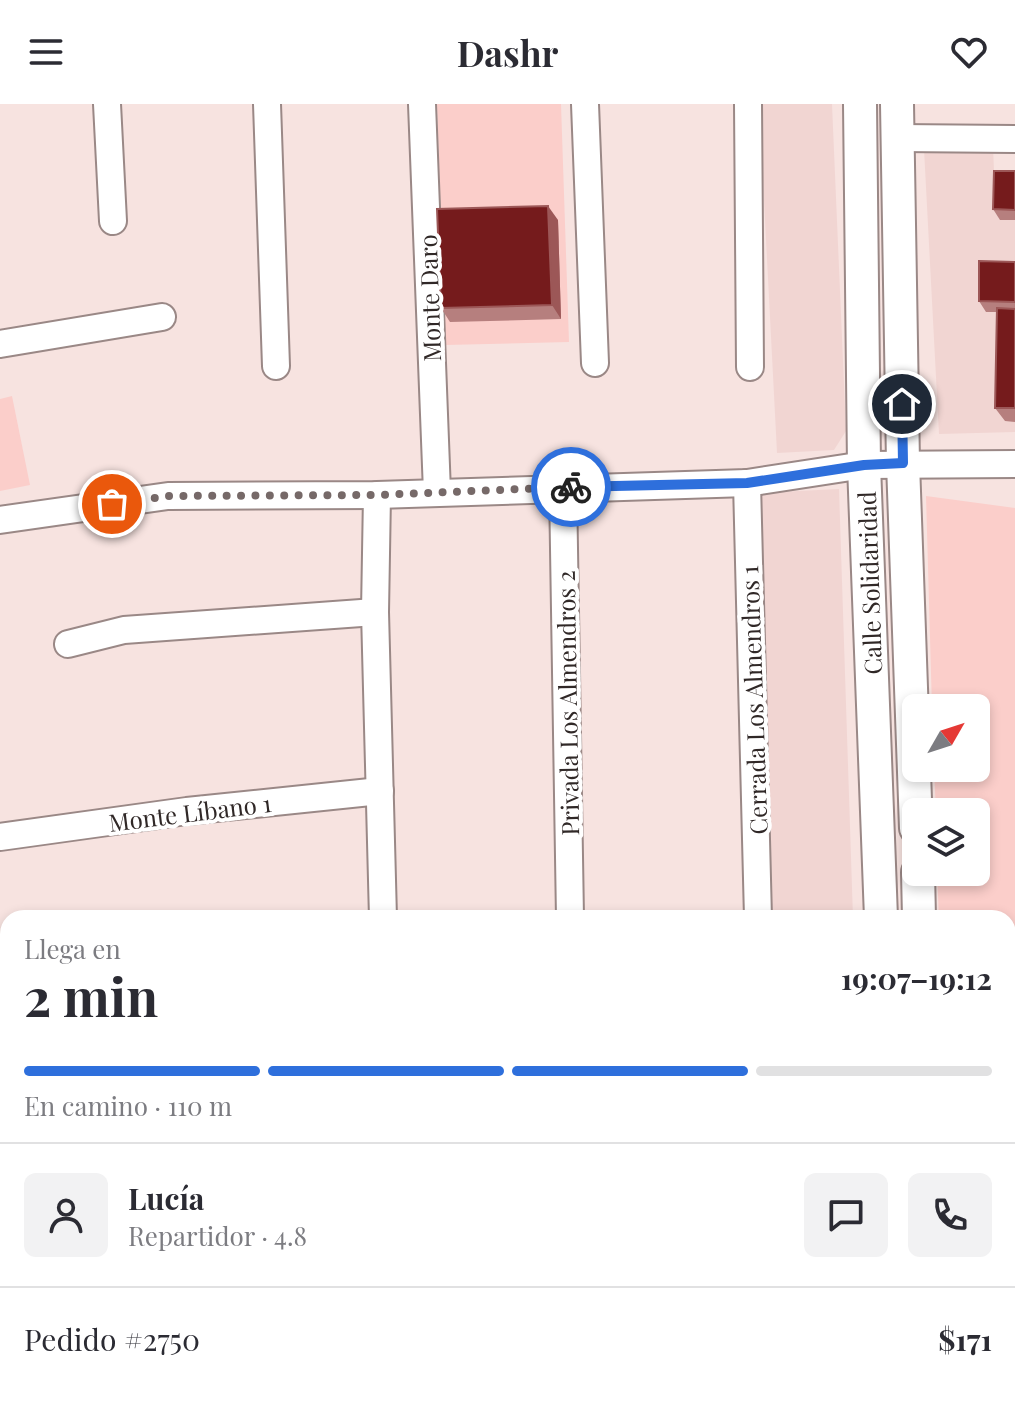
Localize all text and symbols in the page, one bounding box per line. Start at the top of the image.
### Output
text: Dashr [457,28,558,76]
icon: menu [24,30,68,74]
icon: heart [947,30,991,74]
street label: Monte Daro [411,234,447,362]
pin [868,370,936,438]
icon: home [880,382,924,426]
courier [531,447,611,527]
icon: bike [549,465,593,509]
pin [78,470,146,538]
icon: bag [90,482,134,526]
street label: Calle Solidaridad [850,491,888,675]
street label: Cerrada Los Almendros 1 [732,565,774,835]
street label: Privada Los Almendros 2 [549,570,585,836]
north arrow [902,694,990,782]
map controls [902,694,990,886]
street label: Monte Líbano 1 [107,786,273,838]
button: layers [902,798,990,886]
text: Llega en [24,931,121,966]
text: 19:07–19:12 [841,958,992,998]
text: 2 min [24,961,158,1030]
text: En camino · 110 m [24,1088,232,1123]
button: person [24,1173,108,1257]
button: chat [804,1173,888,1257]
button: phone [908,1173,992,1257]
text: Lucía [128,1178,204,1218]
text: Repartidor · 4.8 [128,1218,307,1253]
text: Pedido #2750 [24,1319,200,1359]
text: $171 [938,1319,992,1359]

